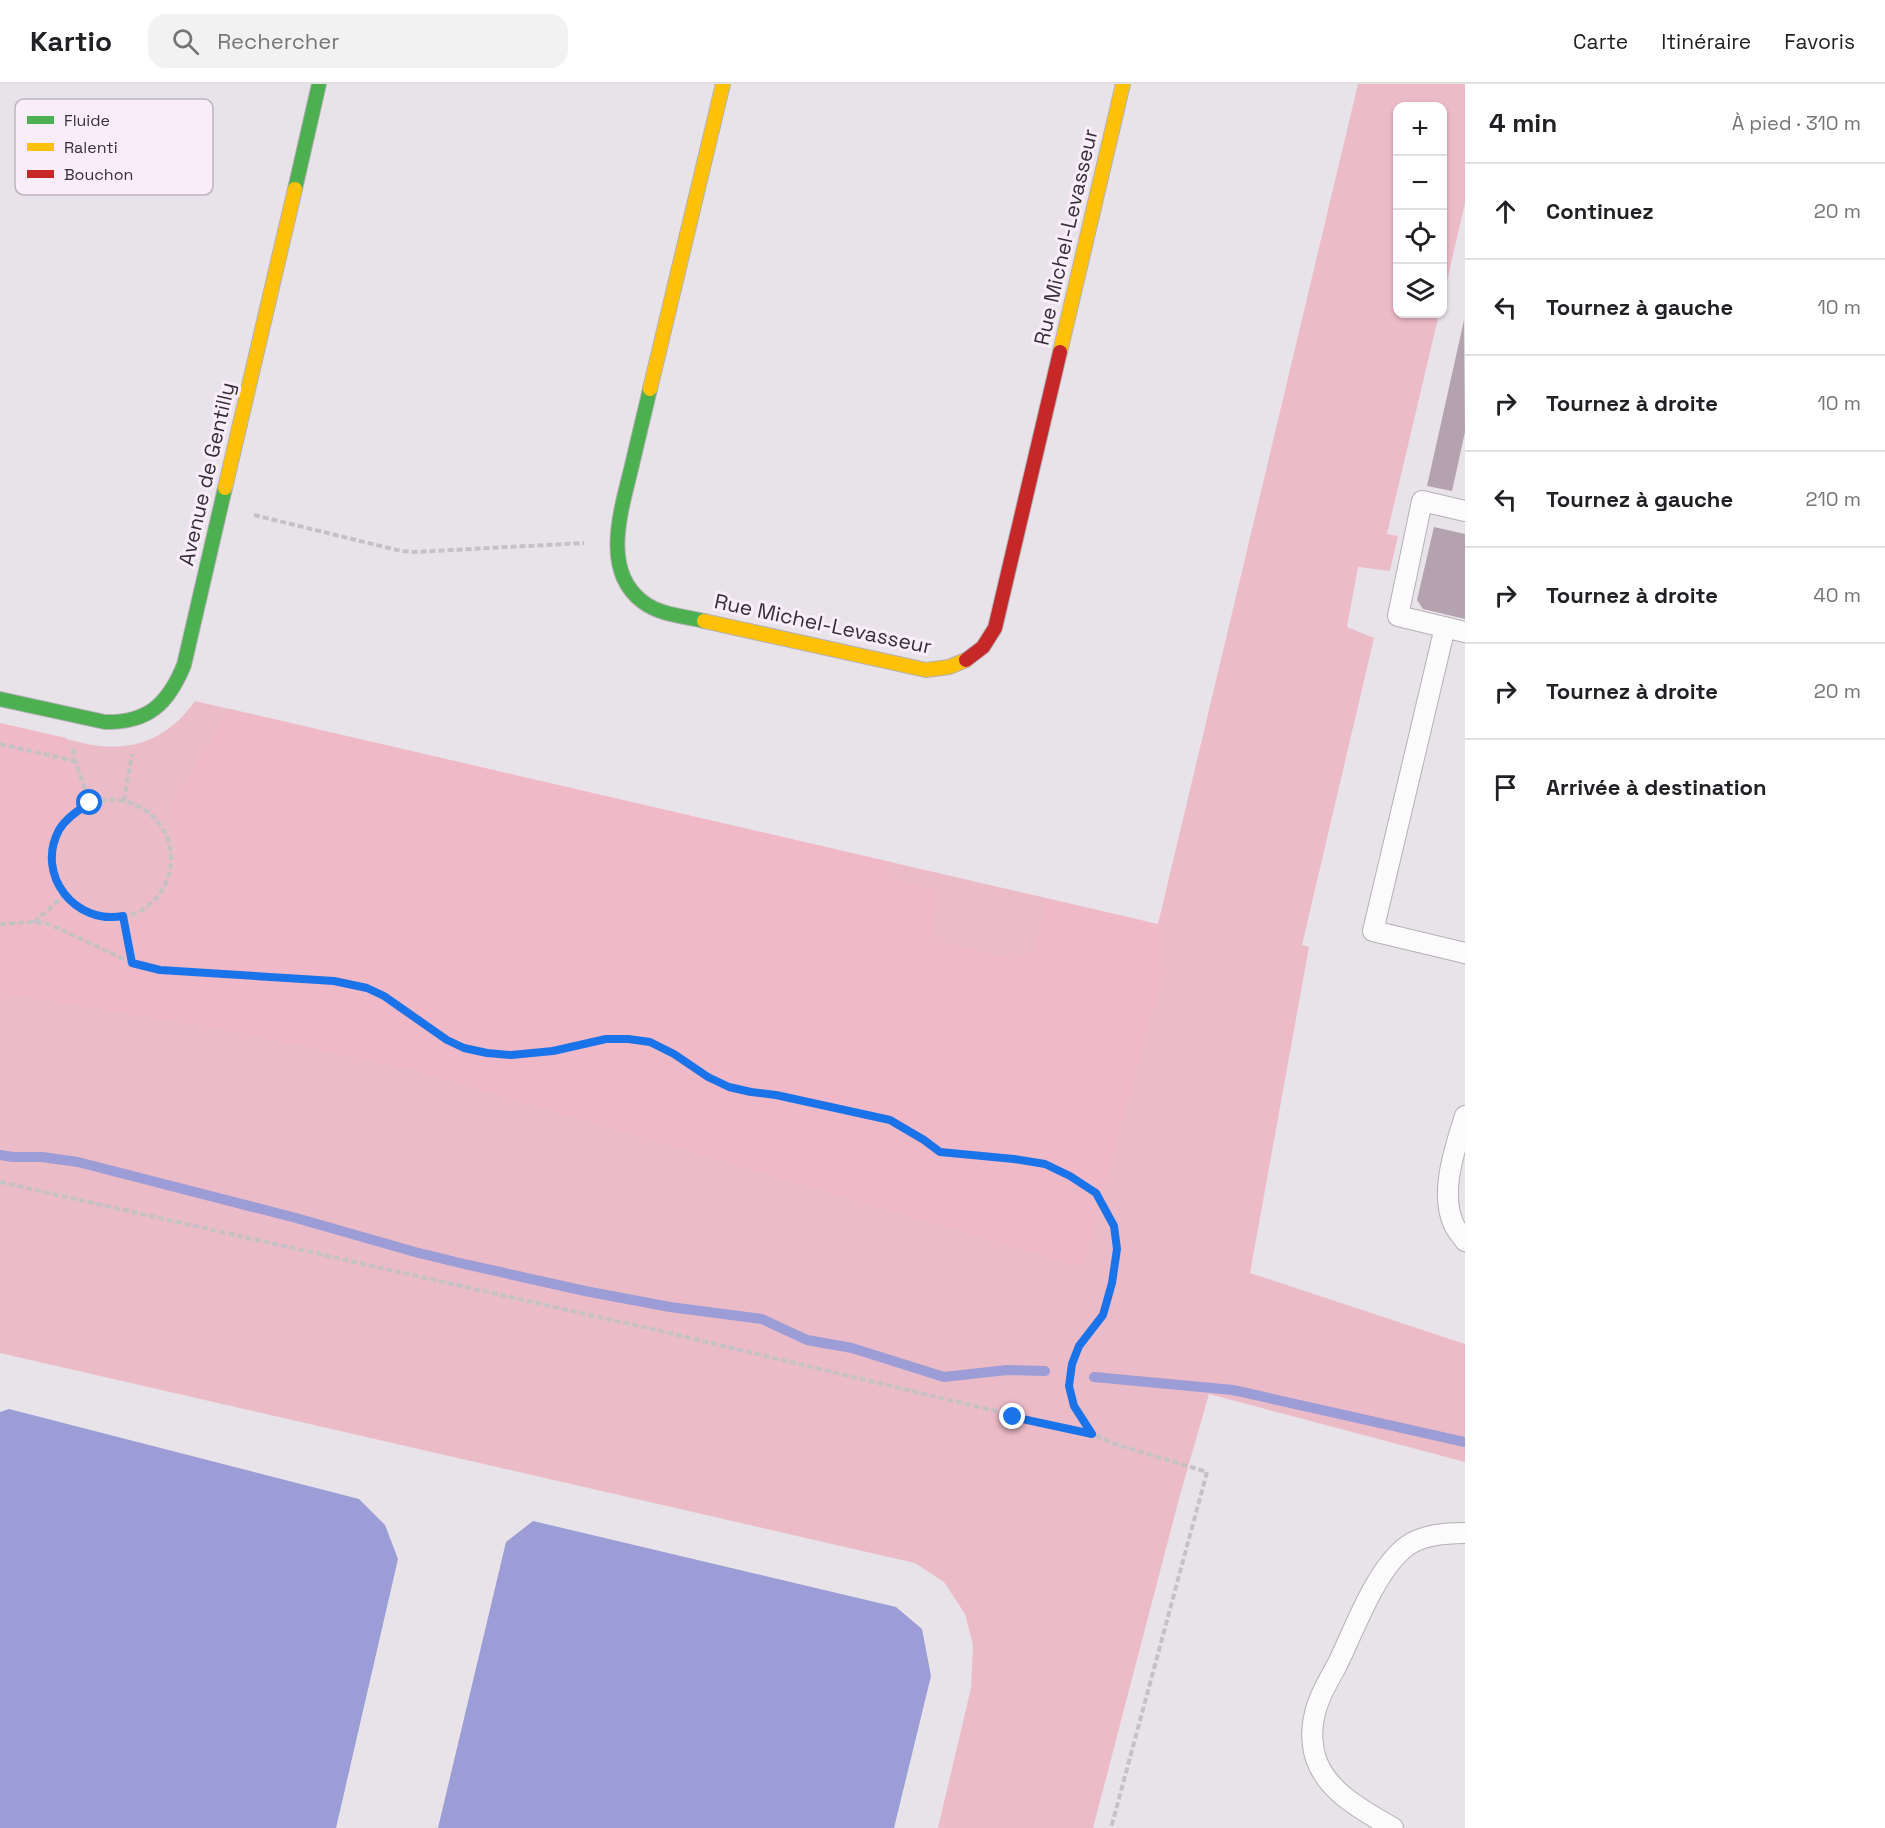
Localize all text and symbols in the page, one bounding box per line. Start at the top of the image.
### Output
search box [148,14,568,68]
text: Kartio [30,23,112,59]
icon: search [169,25,202,58]
text: Rechercher [217,27,340,55]
text: Carte [1573,28,1628,55]
text: Itinéraire [1661,28,1751,55]
text: Favoris [1784,28,1855,55]
legend [15,99,213,195]
map controls [1393,102,1447,318]
button: + [1393,102,1447,156]
text: 4 min [1489,106,1557,140]
text: Fluide [64,110,110,131]
text: À pied · 310 m [1732,110,1861,136]
street label: Rue Michel-Levasseur [1027,126,1104,348]
text: Ralenti [64,137,118,158]
button: − [1393,156,1447,210]
text: Bouchon [64,164,133,185]
icon: ahead [1489,195,1522,228]
text: Continuez [1546,197,1654,225]
text: 20 m [1814,198,1861,224]
button: locate [1393,210,1447,264]
button: layers [1393,264,1447,318]
icon: left [1489,291,1522,324]
text: Tournez à gauche [1546,293,1733,321]
text: 10 m [1817,294,1861,320]
street label: Avenue de Gentilly [172,379,241,568]
icon: right [1489,387,1522,420]
text: Tournez à droite [1546,389,1718,417]
text: 10 m [1817,390,1861,416]
icon: left [1489,483,1522,516]
text: Tournez à gauche [1546,485,1733,513]
text: 210 m [1805,486,1861,512]
icon: right [1489,579,1522,612]
text: Tournez à droite [1546,581,1718,609]
text: 40 m [1813,582,1861,608]
street label: Rue Michel-Levasseur [712,587,934,660]
icon: right [1489,675,1522,708]
text: Tournez à droite [1546,677,1718,705]
text: 20 m [1814,678,1861,704]
icon: arrive [1489,771,1522,804]
text: Arrivée à destination [1546,773,1767,801]
route start [76,789,102,815]
route end [999,1403,1025,1429]

